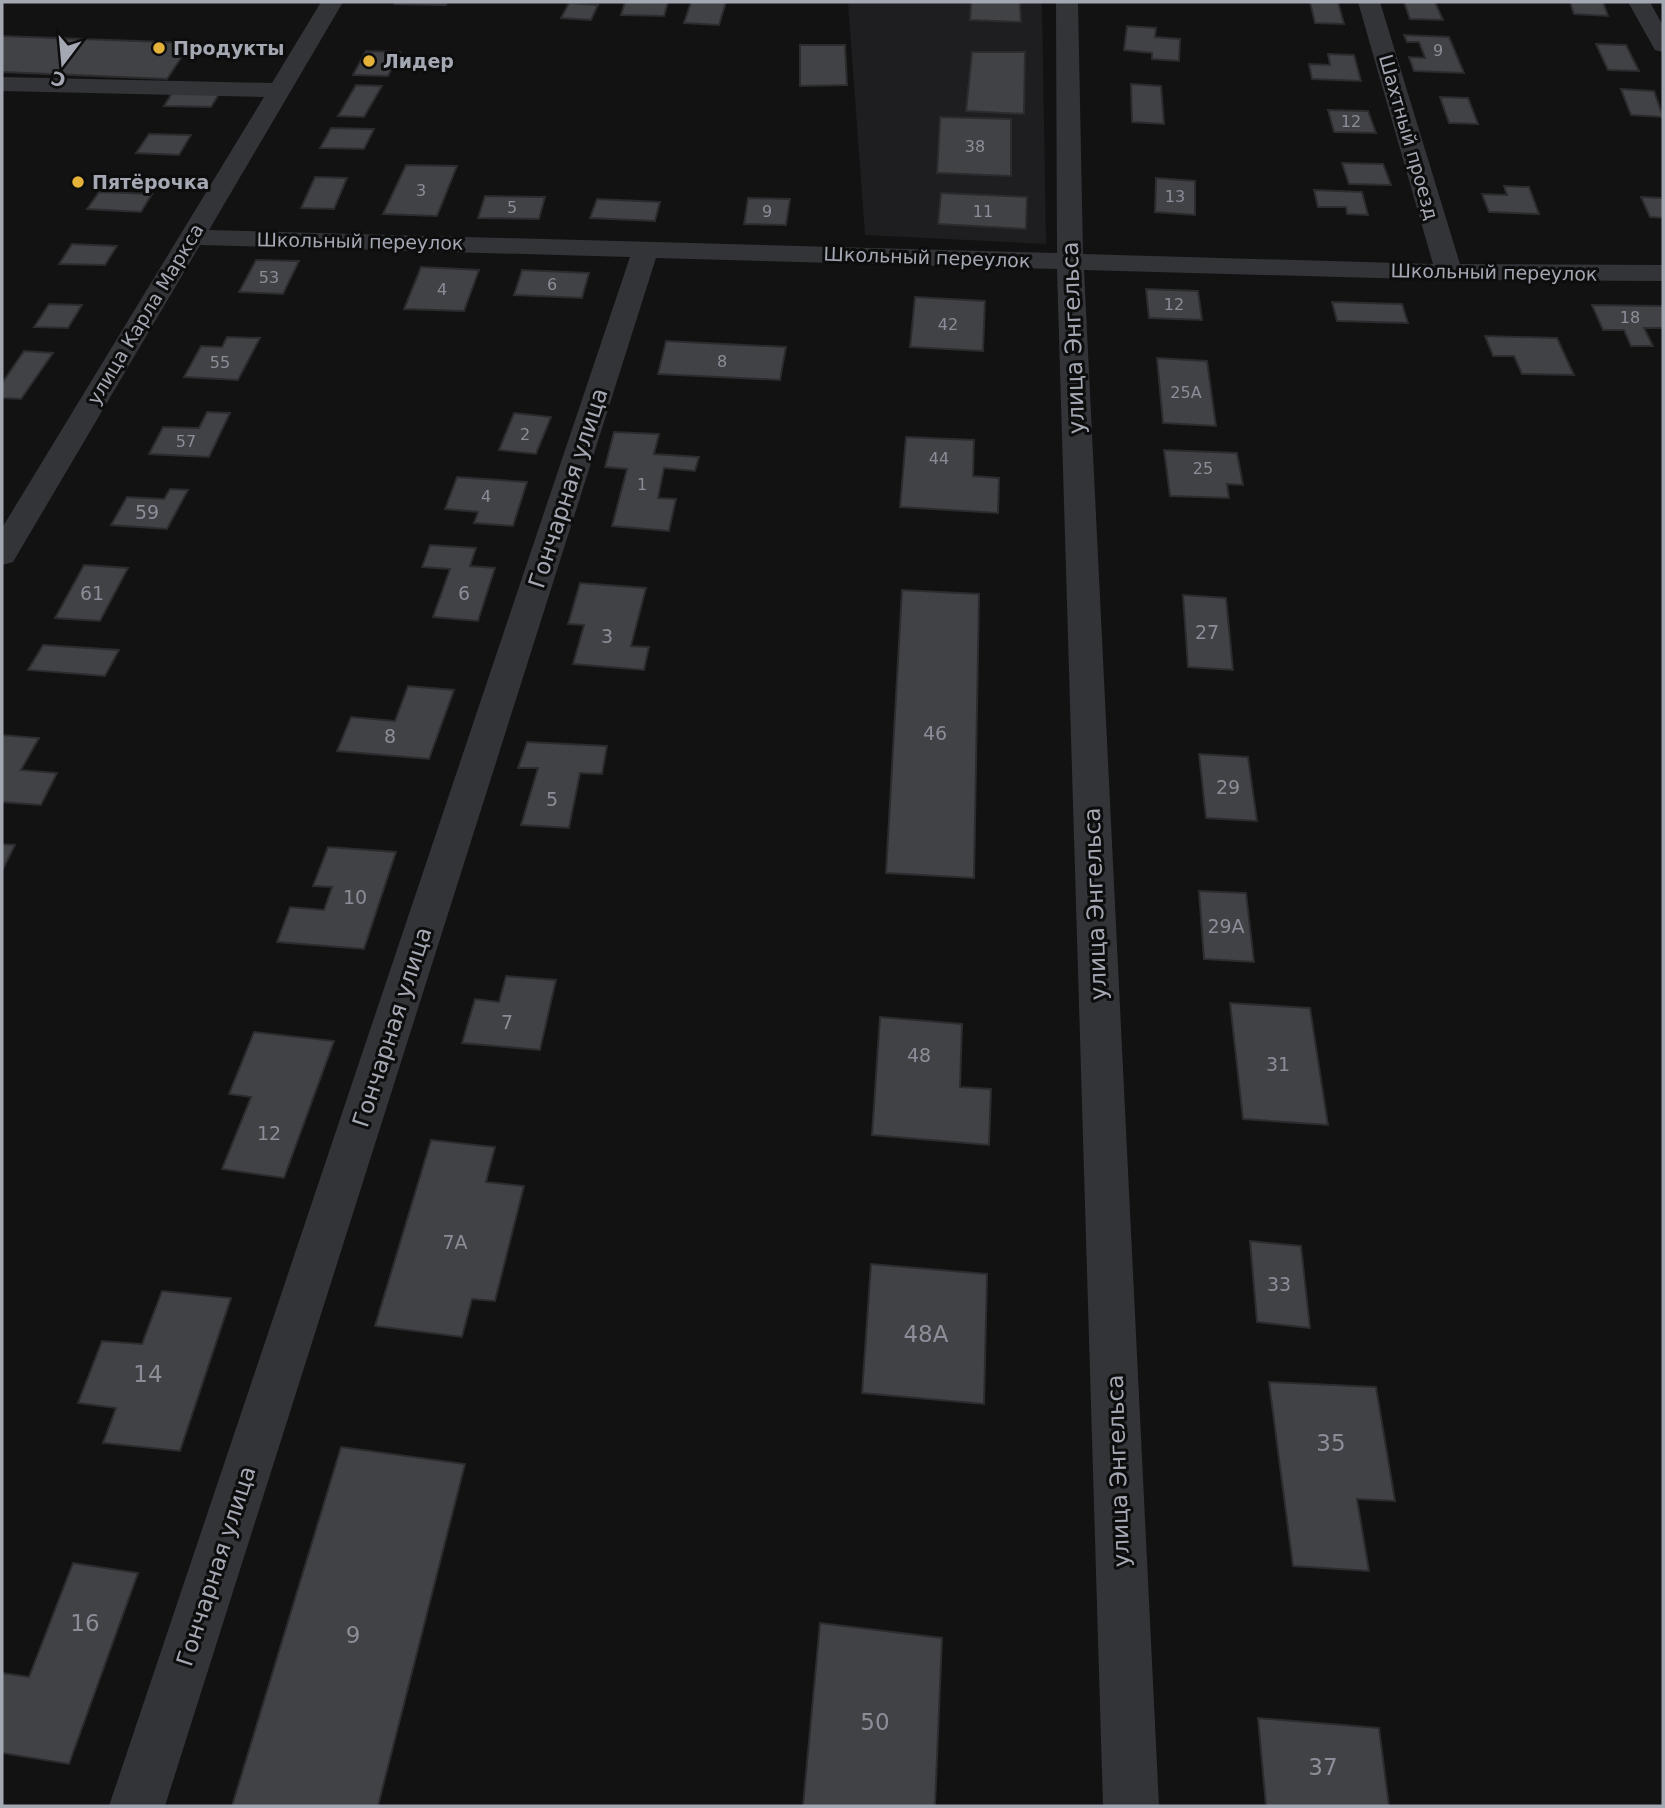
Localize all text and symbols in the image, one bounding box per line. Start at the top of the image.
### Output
north arrow [28,28,98,98]
place label: Продукты [173,37,284,59]
marker: Продукты [151,40,167,56]
house number: 9 [1433,41,1443,60]
place label: Лидер [383,50,454,72]
street label: Шахтный проезд [1375,52,1443,222]
marker: Лидер [361,53,377,69]
text: С [49,67,68,92]
house number: 12 [1341,112,1361,131]
house number: 38 [965,137,985,156]
place label: Пятёрочка [92,171,209,193]
marker: Пятёрочка [70,174,86,190]
house number: 3 [416,181,426,200]
house number: 13 [1165,187,1185,206]
house number: 5 [507,198,517,217]
house number: 9 [762,202,772,221]
house number: 11 [973,202,993,221]
street label: улица Карла Маркса [82,220,208,408]
street label: Школьный переулок [256,228,464,254]
street label: улица Энгельса [1057,241,1089,435]
street label: Школьный переулок [823,242,1031,272]
street label: Школьный переулок [1390,259,1598,285]
house number: 53 [259,268,279,287]
house number: 6 [547,275,557,294]
house number: 4 [437,280,447,299]
house number: 12 [1164,295,1184,314]
house number: 18 [1620,308,1640,327]
house number: 42 [938,315,958,334]
house number: 8 [717,352,727,371]
house number: 55 [210,353,230,372]
house number: 25А [1170,383,1202,402]
street label: Гончарная улица [523,385,613,591]
house number: 2 [520,425,530,444]
house number: 57 [176,432,196,451]
house number: 44 [929,449,949,468]
house number: 25 [1193,459,1213,478]
house number: 1 [637,475,647,494]
house number: 4 [481,487,491,506]
house number: 59 [135,501,159,523]
house number: 61 [80,582,104,604]
house number: 6 [458,582,470,604]
house number: 27 [1195,621,1219,643]
house number: 3 [601,625,613,647]
house number: 46 [923,722,947,744]
house number: 8 [384,725,396,747]
house number: 29 [1216,776,1240,798]
house number: 5 [546,788,558,810]
street label: улица Энгельса [1079,807,1111,1001]
house number: 10 [343,886,367,908]
house number: 29А [1207,915,1245,937]
street label: Гончарная улица [347,924,437,1130]
house number: 7 [501,1011,513,1033]
house number: 48 [907,1044,931,1066]
house number: 31 [1266,1053,1290,1075]
house number: 12 [257,1122,281,1144]
house number: 7А [442,1231,468,1253]
house number: 33 [1267,1273,1291,1295]
house number: 48А [903,1321,949,1347]
house number: 14 [133,1361,163,1387]
street label: улица Энгельса [1102,1374,1134,1568]
house number: 35 [1316,1430,1346,1456]
street label: Гончарная улица [171,1463,261,1669]
house number: 16 [70,1610,100,1636]
house number: 9 [346,1622,360,1648]
house number: 50 [860,1709,890,1735]
house number: 37 [1308,1754,1338,1780]

